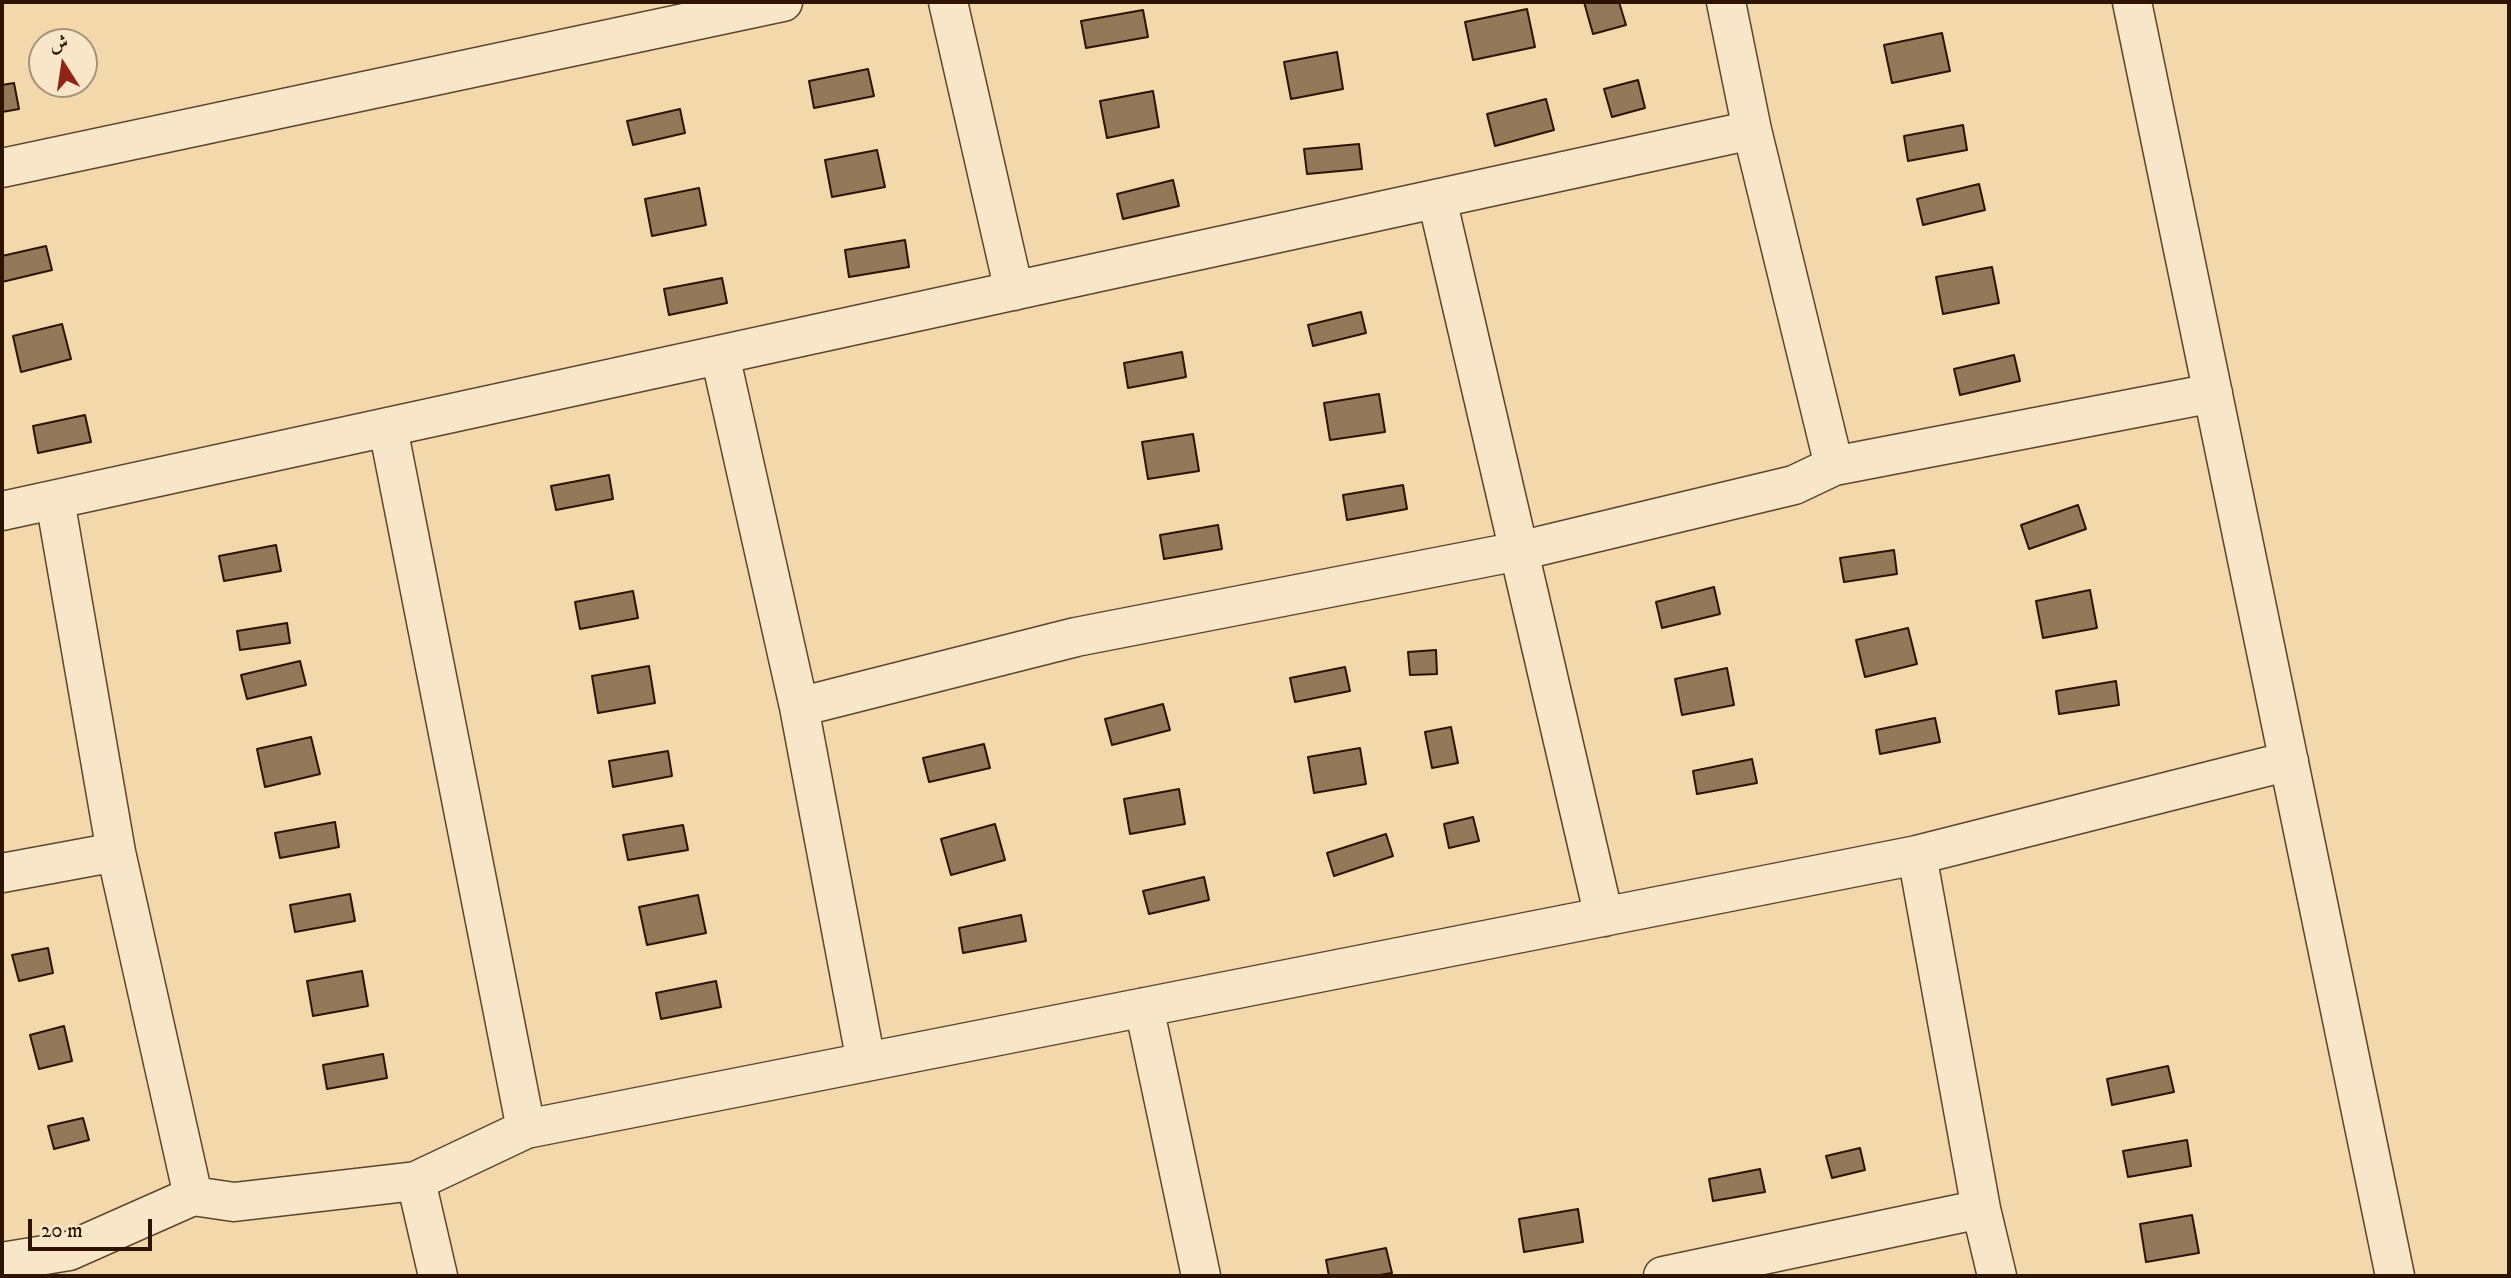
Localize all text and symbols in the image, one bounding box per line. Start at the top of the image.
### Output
north arrow [28,28,98,98]
text: ش [47,31,71,57]
scale bar [32,1204,156,1248]
text: 20 m [41,1218,83,1244]

